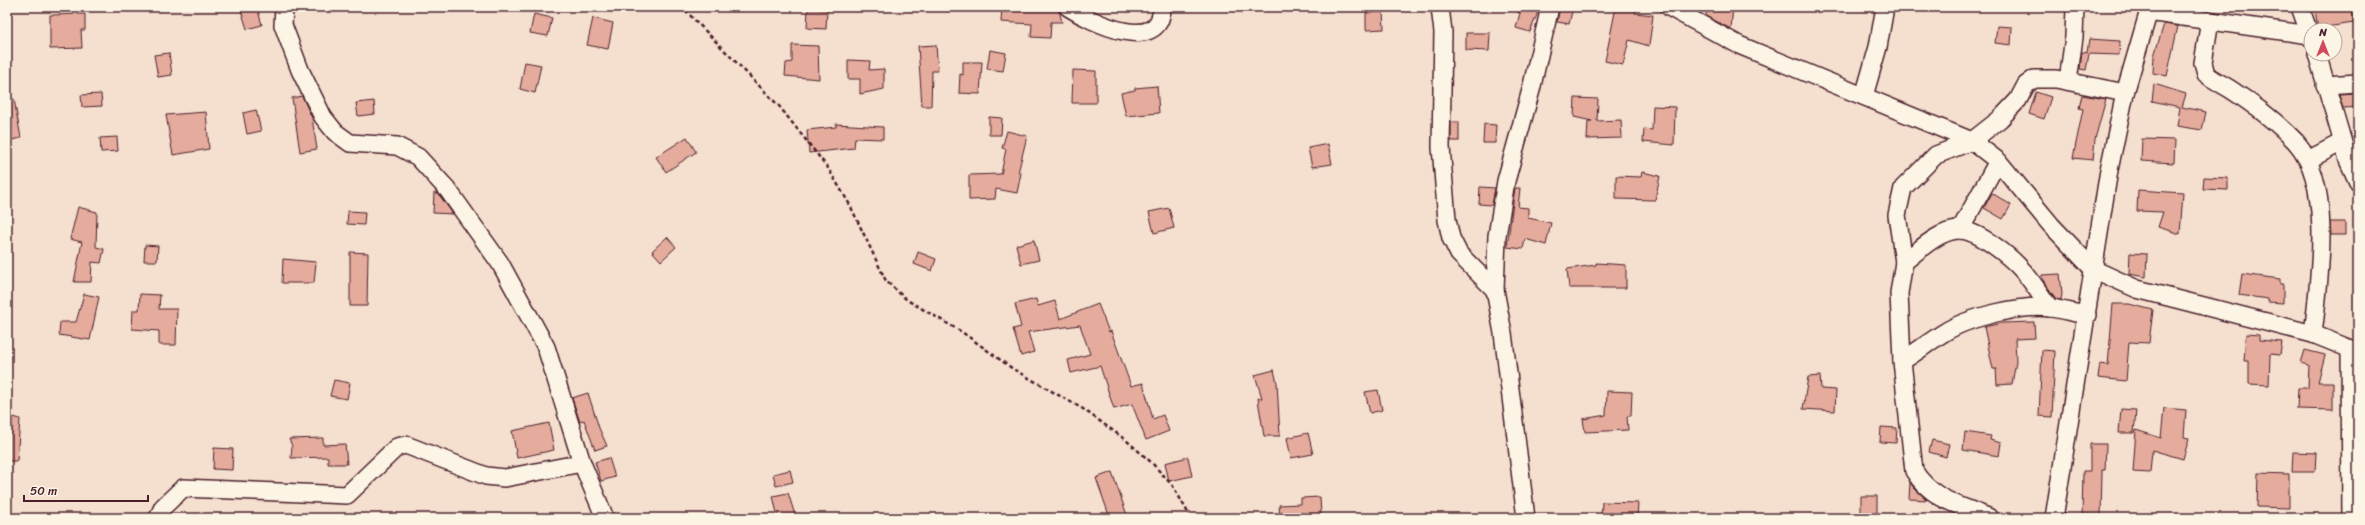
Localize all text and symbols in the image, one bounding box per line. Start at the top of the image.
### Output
north arrow [2303,22,2343,62]
text: N [2318,23,2327,42]
scale bar [24,477,148,503]
text: 50 m [30,480,57,502]

